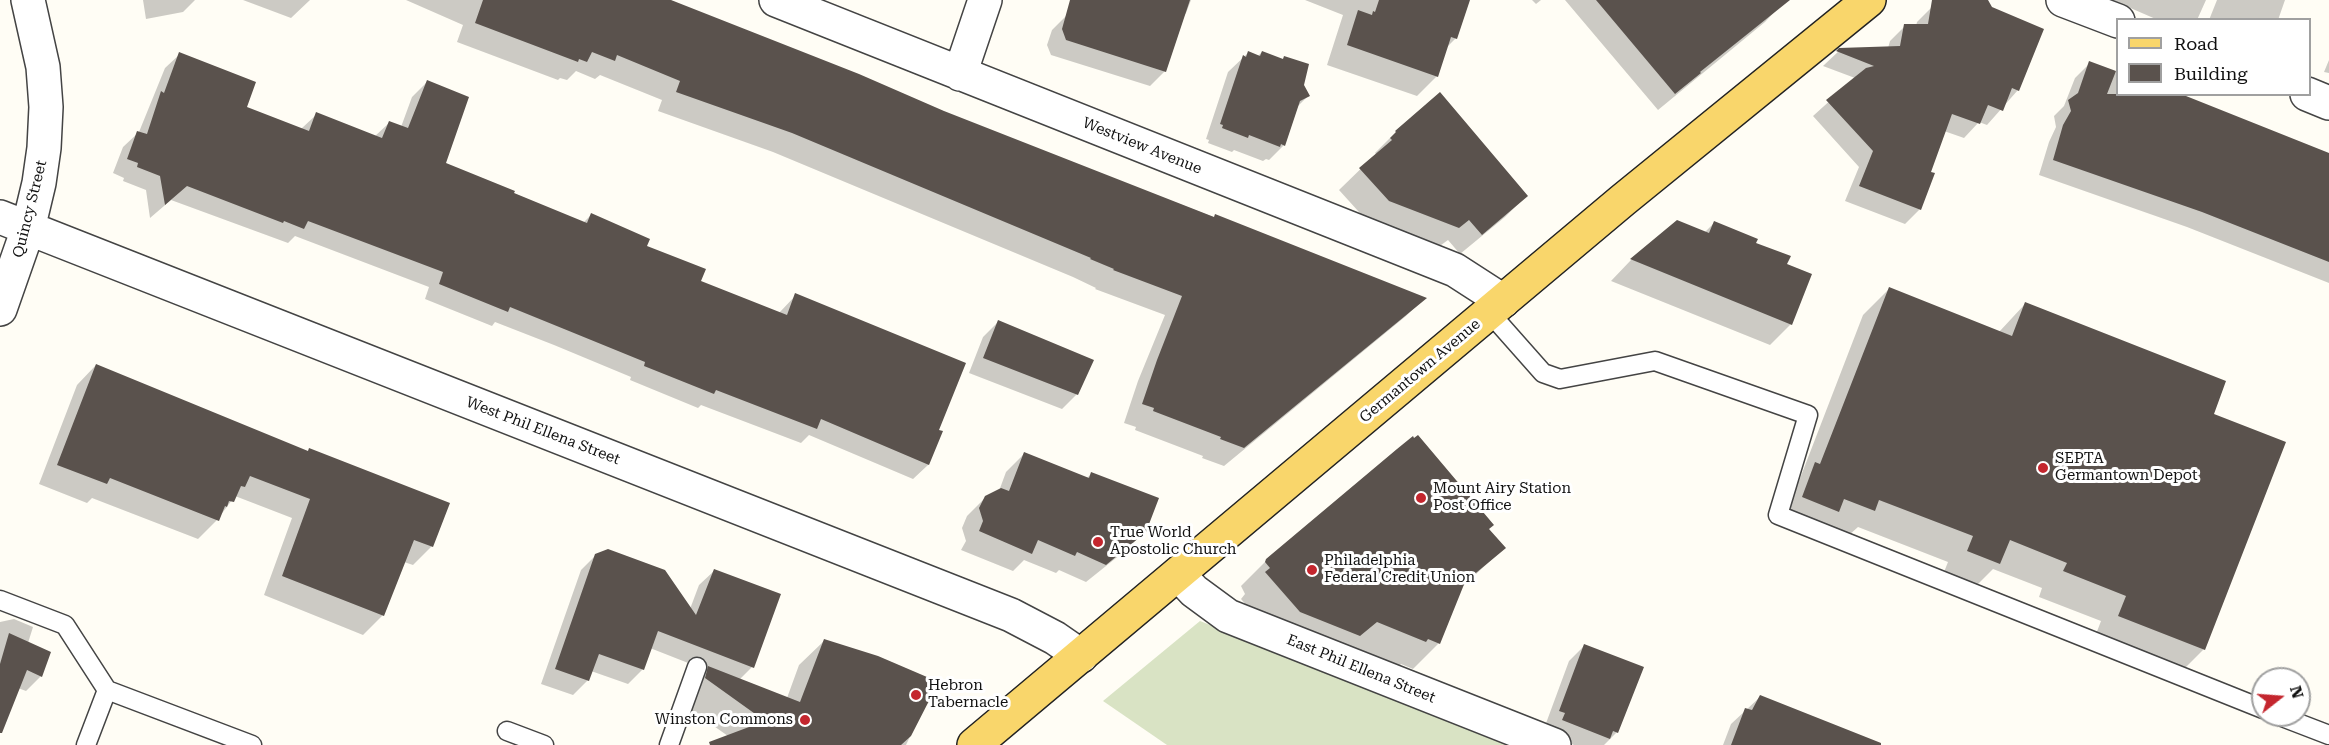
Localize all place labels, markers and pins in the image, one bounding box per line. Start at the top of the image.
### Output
place label: SEPTA Germantown Depot [2055,450,2198,485]
marker: SEPTA Germantown Depot [2036,461,2050,475]
place label: Mount Airy Station Post Office [1433,480,1571,515]
marker: Mount Airy Station Post Office [1414,491,1428,505]
place label: True World Apostolic Church [1110,524,1237,559]
marker: True World Apostolic Church [1091,535,1105,549]
place label: Philadelphia Federal Credit Union [1324,552,1475,587]
marker: Philadelphia Federal Credit Union [1305,563,1319,577]
place label: Hebron Tabernacle [928,677,1008,712]
marker: Hebron Tabernacle [909,688,923,702]
place label: Winston Commons [655,711,793,729]
marker: Winston Commons [798,713,812,727]

